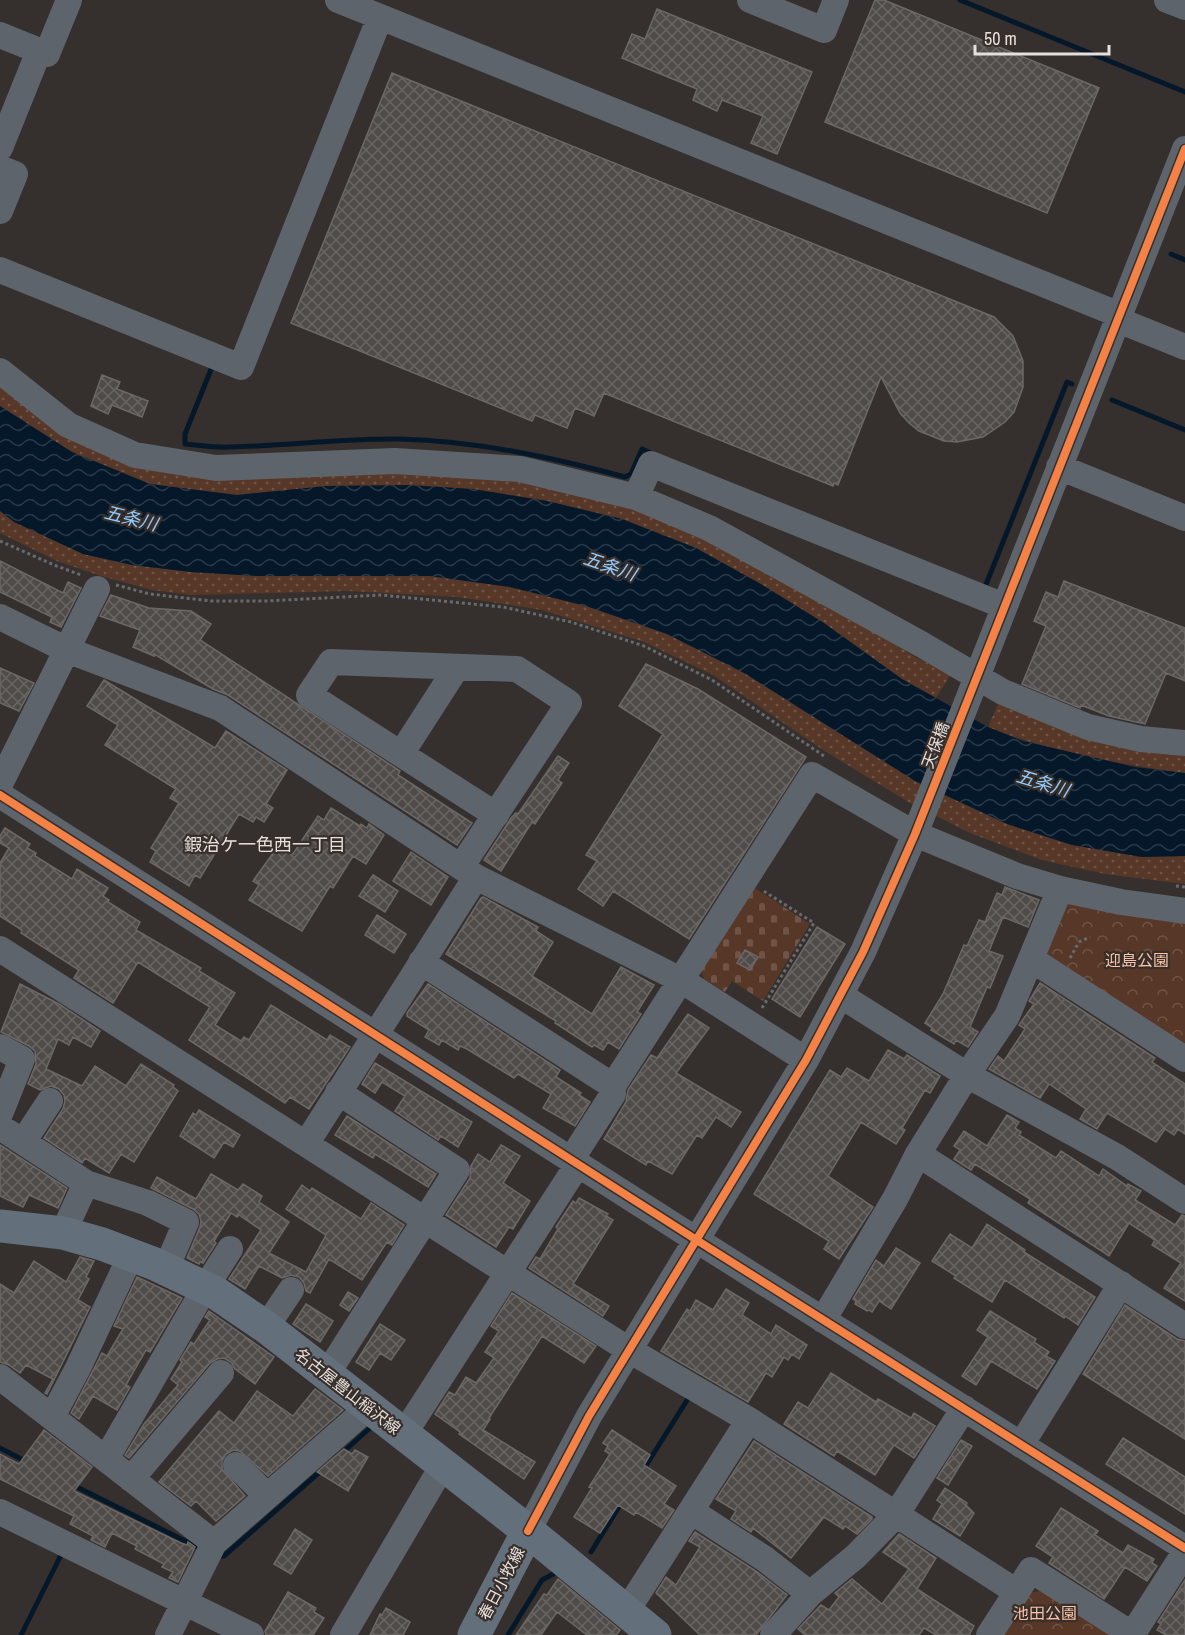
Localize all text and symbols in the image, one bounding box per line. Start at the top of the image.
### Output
scale bar [975,18,1108,56]
text: 50 m [984,26,1017,51]
water label: 五条川 [102,499,162,537]
water label: 五条川 [580,545,641,587]
street label: 天保橋 [916,719,954,771]
water label: 五条川 [1014,763,1074,803]
district label: 鍜治ケ一色西一丁目 [184,832,346,857]
park label: 迎島公園 [1105,949,1169,971]
street label: 名古屋豊山稲沢線 [291,1343,405,1439]
street label: 春日小牧線 [473,1543,529,1623]
park label: 池田公園 [1013,1602,1077,1624]

